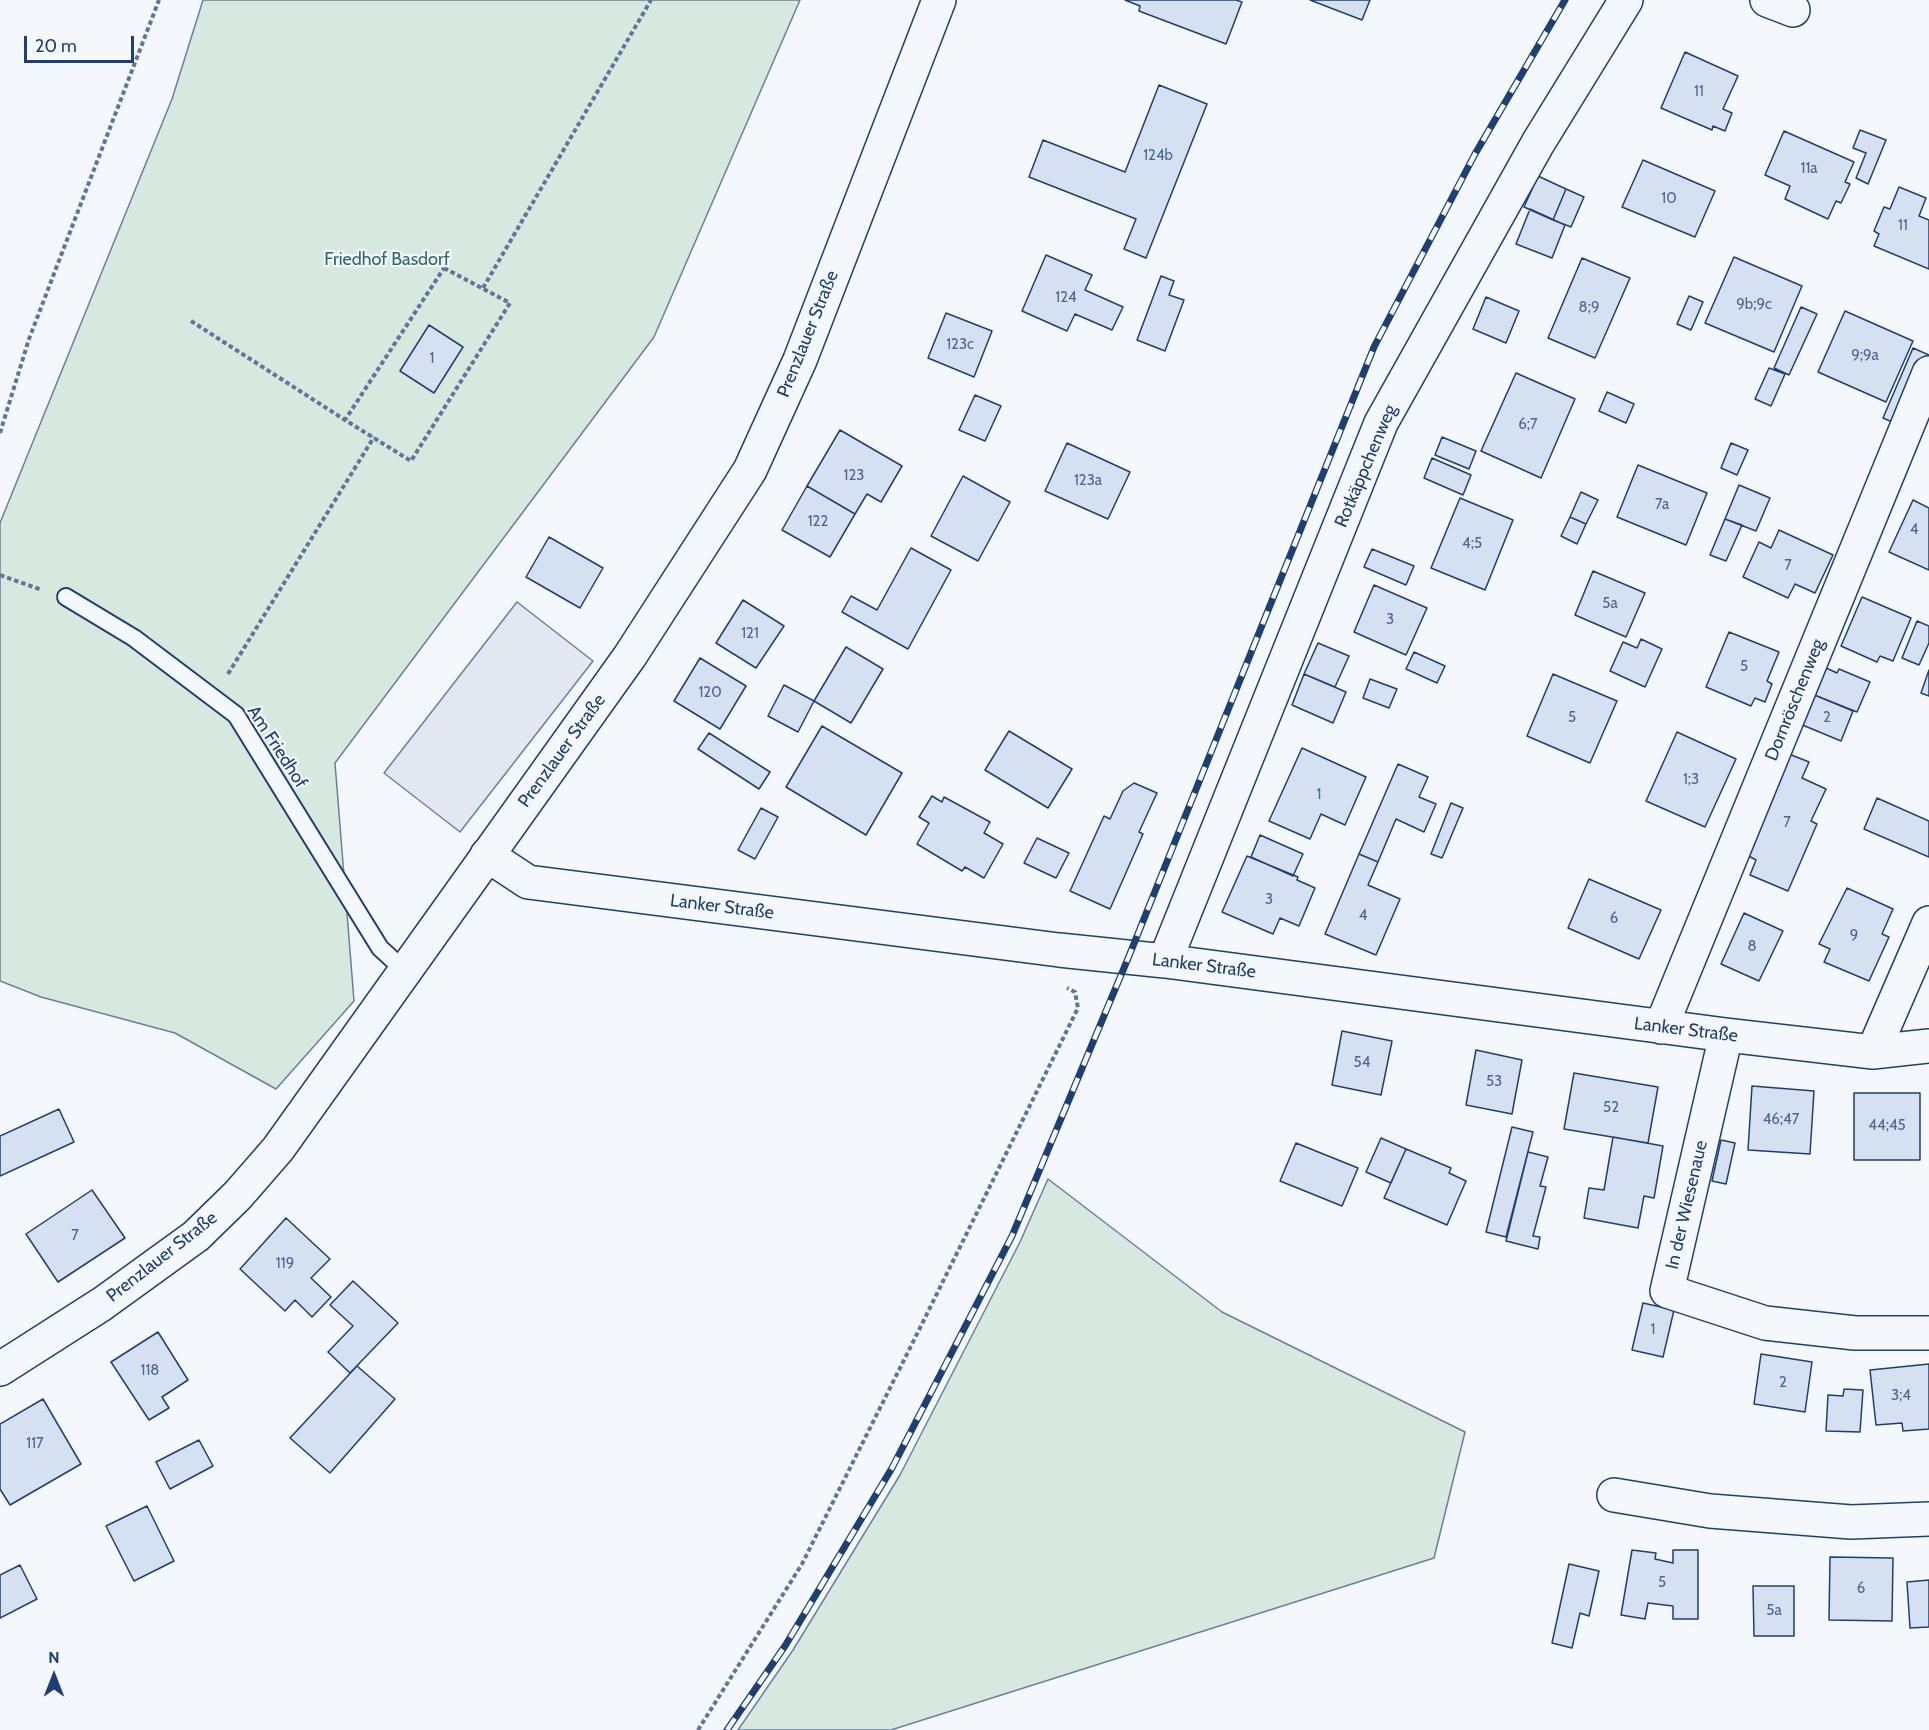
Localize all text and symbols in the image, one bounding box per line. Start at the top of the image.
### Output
scale bar [27,24,136,62]
text: 20 m [35,35,77,57]
house number: 11 [1694,83,1704,101]
house number: 124b [1143,147,1173,165]
house number: 11a [1801,160,1817,178]
house number: 10 [1661,190,1677,208]
house number: 11 [1898,217,1908,235]
park label: Friedhof Basdorf [324,249,450,271]
street label: Prenzlauer Straße [773,268,843,400]
house number: 124 [1055,289,1077,307]
house number: 9b;9c [1736,296,1772,314]
house number: 8;9 [1579,299,1599,317]
house number: 123c [946,336,974,354]
house number: 9;9a [1851,347,1879,365]
house number: 1 [430,350,434,368]
street label: Rotkäppchenweg [1330,401,1402,531]
house number: 6;7 [1518,416,1538,434]
house number: 123 [844,467,864,485]
house number: 123a [1074,472,1102,490]
house number: 7a [1655,496,1669,514]
house number: 122 [808,513,828,531]
house number: 4 [1910,521,1918,539]
house number: 4;5 [1462,535,1482,553]
house number: 7 [1784,557,1792,575]
house number: 5a [1602,595,1618,613]
house number: 3 [1386,611,1394,629]
house number: 121 [741,625,759,643]
street label: Dornröschenweg [1761,636,1829,764]
house number: 5 [1740,658,1748,676]
house number: 120 [698,684,722,702]
street label: Prenzlauer Straße [514,690,610,812]
street label: Am Friedhof [242,702,312,792]
house number: 5 [1568,709,1576,727]
house number: 2 [1823,709,1831,727]
house number: 1;3 [1683,771,1699,789]
house number: 1 [1317,786,1321,804]
house number: 7 [1783,814,1791,832]
street label: Lanker Straße [669,890,775,924]
house number: 3 [1265,891,1273,909]
house number: 4 [1359,907,1367,925]
house number: 6 [1610,910,1618,928]
house number: 9 [1850,927,1858,945]
house number: 8 [1747,938,1757,956]
street label: Lanker Straße [1151,949,1257,983]
street label: Lanker Straße [1633,1013,1739,1047]
house number: 54 [1354,1054,1370,1072]
house number: 53 [1486,1073,1502,1091]
house number: 52 [1603,1099,1619,1117]
house number: 46;47 [1763,1111,1799,1129]
house number: 44;45 [1868,1117,1906,1135]
street label: In der Wiesenaue [1662,1139,1712,1271]
street label: Prenzlauer Straße [102,1207,222,1307]
house number: 7 [71,1227,79,1245]
house number: 119 [276,1255,294,1273]
house number: 1 [1651,1321,1655,1339]
house number: 118 [141,1362,159,1380]
house number: 2 [1779,1374,1787,1392]
house number: 3;4 [1891,1387,1911,1405]
house number: 117 [26,1435,44,1453]
house number: 5 [1658,1574,1666,1592]
house number: 6 [1857,1580,1865,1598]
house number: 5a [1766,1602,1782,1620]
north arrow [24,1646,84,1706]
text: N [48,1648,60,1667]

